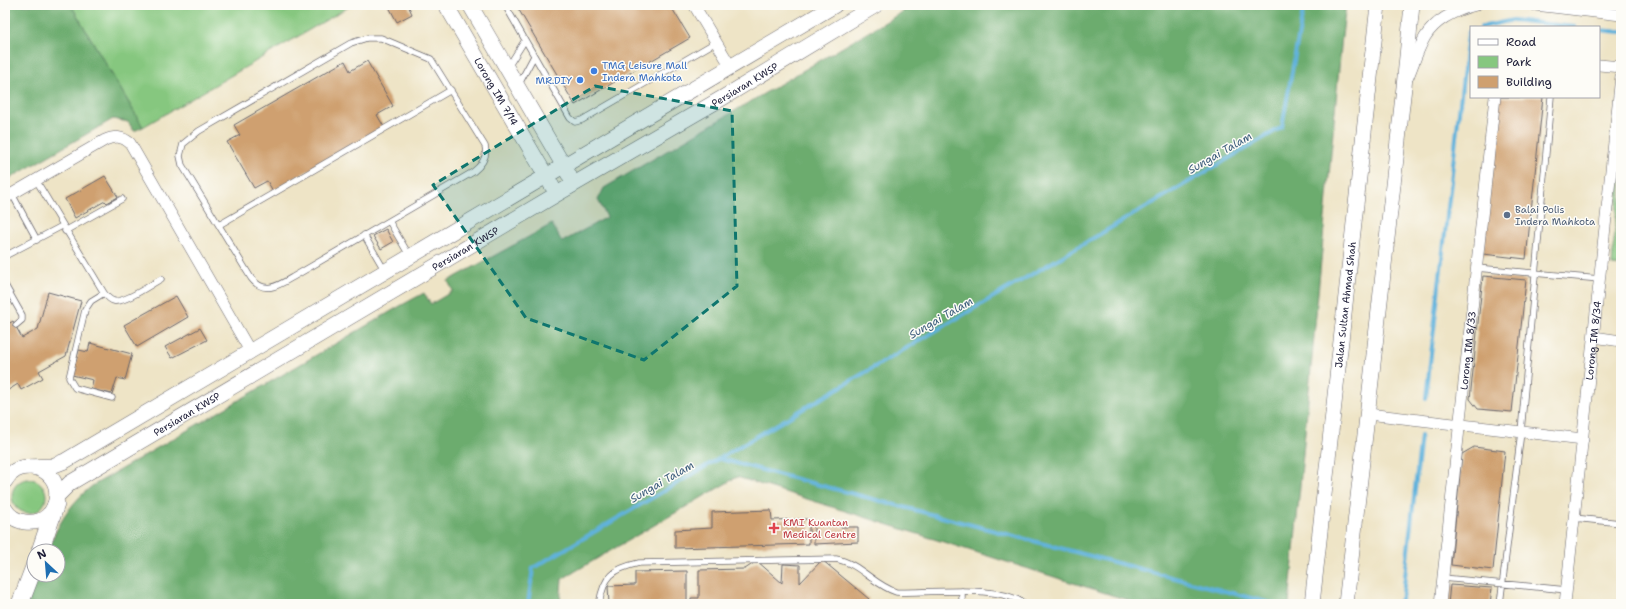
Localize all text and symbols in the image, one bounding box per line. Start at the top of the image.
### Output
legend [1470,26,1600,98]
text: Road [1506,34,1537,50]
text: Park [1506,54,1532,70]
street label: Lorong IM 7/14 [472,55,521,128]
place label: TMG Leisure Mall Indera Mahkota [602,59,687,84]
street label: Persiaran KWSP [709,59,781,109]
marker: TMG Leisure Mall Indera Mahkota [589,66,599,76]
place label: MR.DIY [535,74,572,87]
text: Building [1506,74,1552,90]
marker: MR.DIY [575,75,585,85]
water label: Sungai Talam [1185,129,1255,177]
place label: Balai Polis Indera Mahkota [1515,203,1596,228]
marker: Balai Polis Indera Mahkota [1502,210,1512,220]
street label: Persiaran KWSP [429,223,501,273]
street label: Jalan Sultan Ahmad Shah [1332,241,1358,369]
water label: Sungai Talam [906,294,976,342]
street label: Lorong IM 8/34 [1582,300,1604,381]
street label: Lorong IM 8/33 [1457,310,1478,391]
street label: Persiaran KWSP [151,389,223,439]
water label: Sungai Talam [627,458,697,506]
place label: KMI Kuantan Medical Centre [783,516,856,541]
marker: KMI Kuantan Medical Centre [768,522,780,534]
north arrow [26,543,66,583]
text: N [35,546,49,563]

